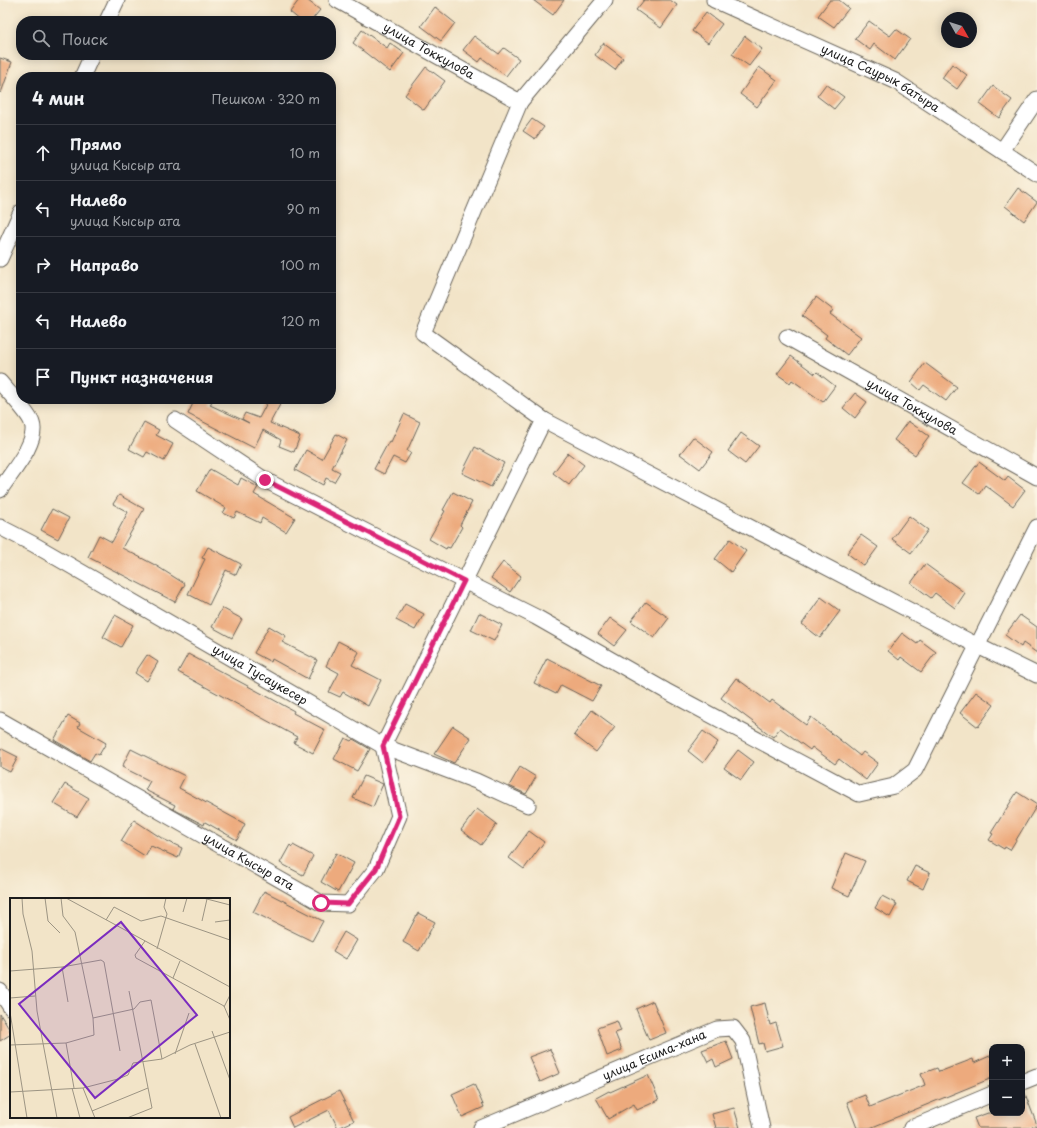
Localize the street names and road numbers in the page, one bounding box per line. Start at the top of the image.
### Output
street label: улица Токкулова [380,18,478,83]
street label: улица Саурык батыра [818,39,944,116]
street label: улица Токкулова [863,373,961,439]
street label: улица Тусаукесер [209,639,311,709]
street label: улица Кысыр ата [200,828,298,894]
street label: улица Есима-хана [599,1024,709,1084]

